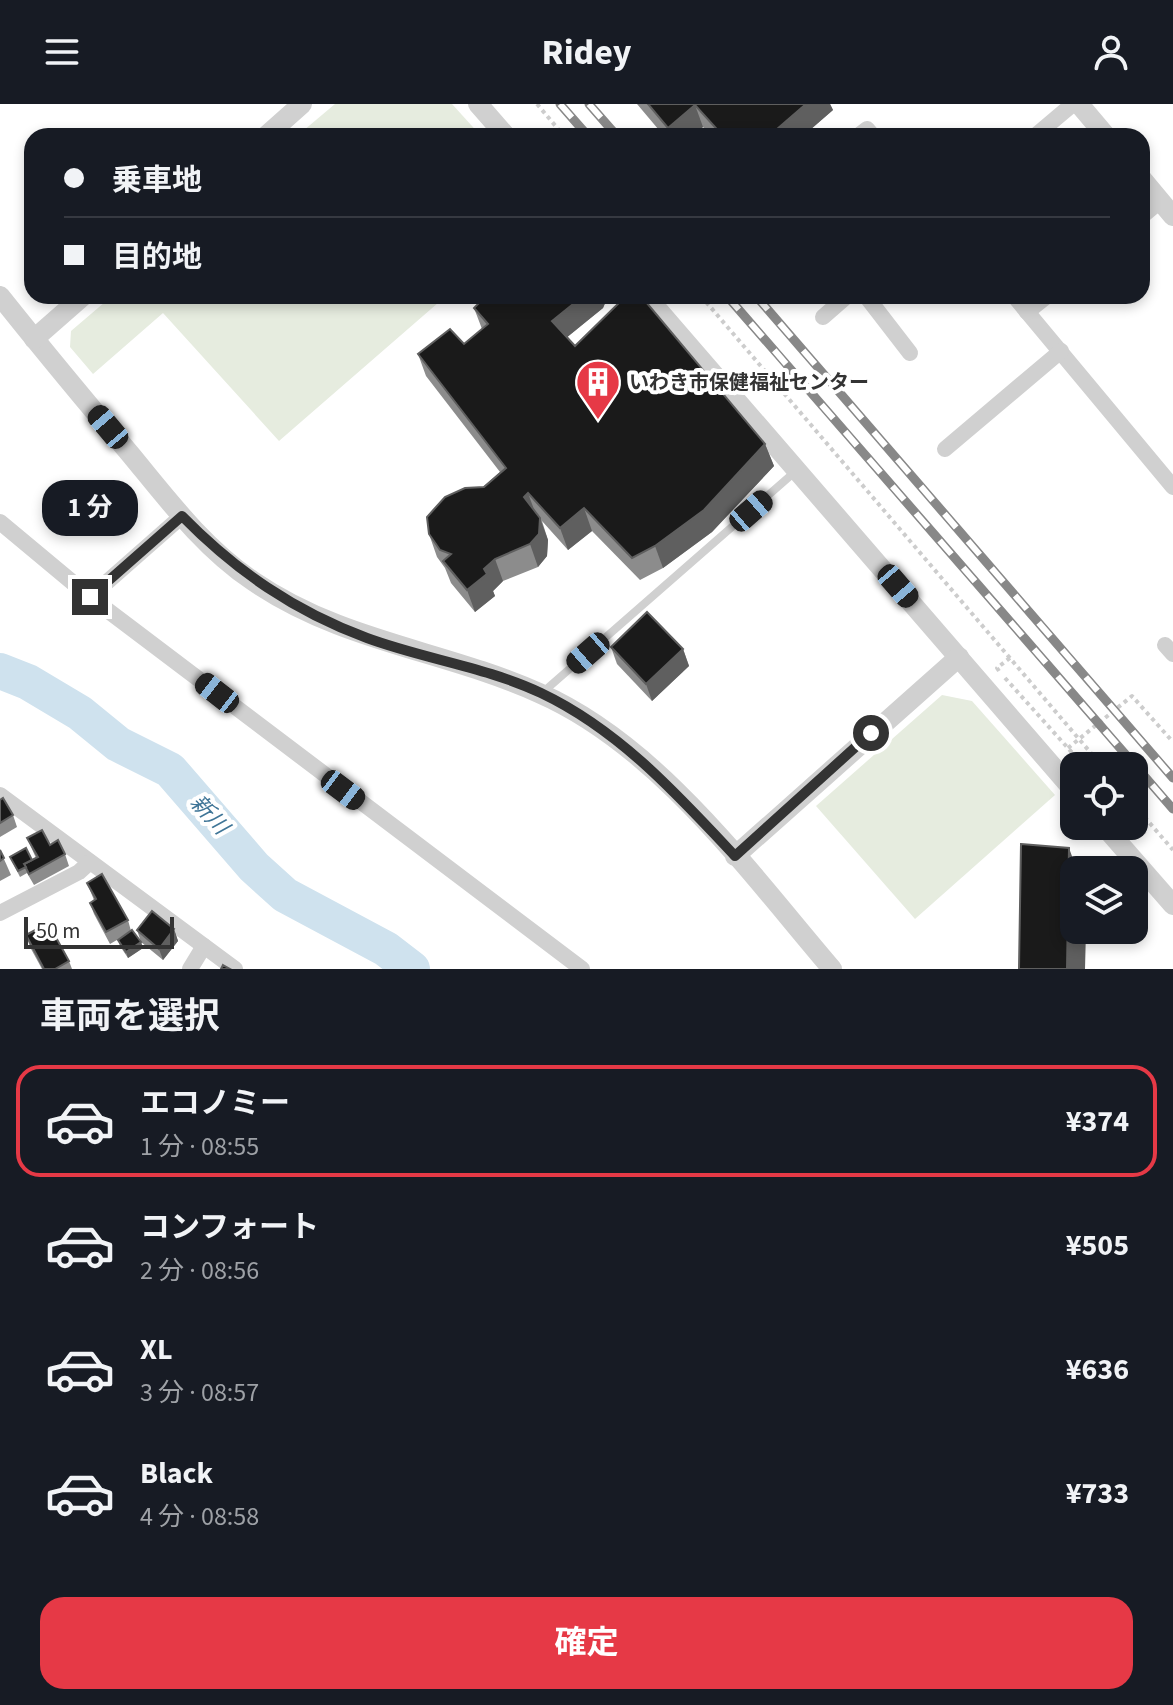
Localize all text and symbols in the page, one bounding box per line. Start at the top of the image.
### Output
text: Ridey [542,27,631,78]
icon: menu [40,30,84,74]
icon: person [1089,30,1133,74]
text: 乗車地 [112,159,202,202]
text: 目的地 [112,236,202,279]
building icon: いわき市保健福祉センター [574,358,622,421]
place label: いわき市保健福祉センター [629,369,869,397]
car [83,401,133,453]
callout: 1 分 [42,481,138,537]
car [725,486,777,536]
text: 1 分 [68,489,112,526]
car [873,560,923,612]
route end [72,579,108,615]
car [562,628,614,678]
car [191,669,243,717]
route start [853,715,889,751]
map controls [1060,752,1148,944]
button: locate [1060,752,1148,840]
car [317,766,369,814]
water label: 新川 [183,788,237,843]
button: layers [1060,856,1148,944]
scale bar [24,913,174,949]
text: 50 m [36,915,81,947]
text: 車両を選択 [40,991,220,1042]
text: エコノミー [140,1082,290,1125]
icon: car [44,1085,116,1157]
text: ¥374 [1066,1100,1129,1143]
text: 1 分 · 08:55 [140,1128,259,1165]
text: コンフォート [140,1206,319,1249]
icon: car [44,1209,116,1281]
text: ¥505 [1066,1224,1129,1267]
text: 2 分 · 08:56 [140,1252,259,1289]
text: XL [140,1328,173,1371]
icon: car [44,1333,116,1405]
text: ¥636 [1066,1348,1129,1391]
text: 3 分 · 08:57 [140,1374,259,1411]
text: Black [140,1452,213,1495]
icon: car [44,1457,116,1529]
text: ¥733 [1066,1472,1129,1515]
text: 4 分 · 08:58 [140,1498,259,1535]
button: 確定 [40,1597,1133,1689]

